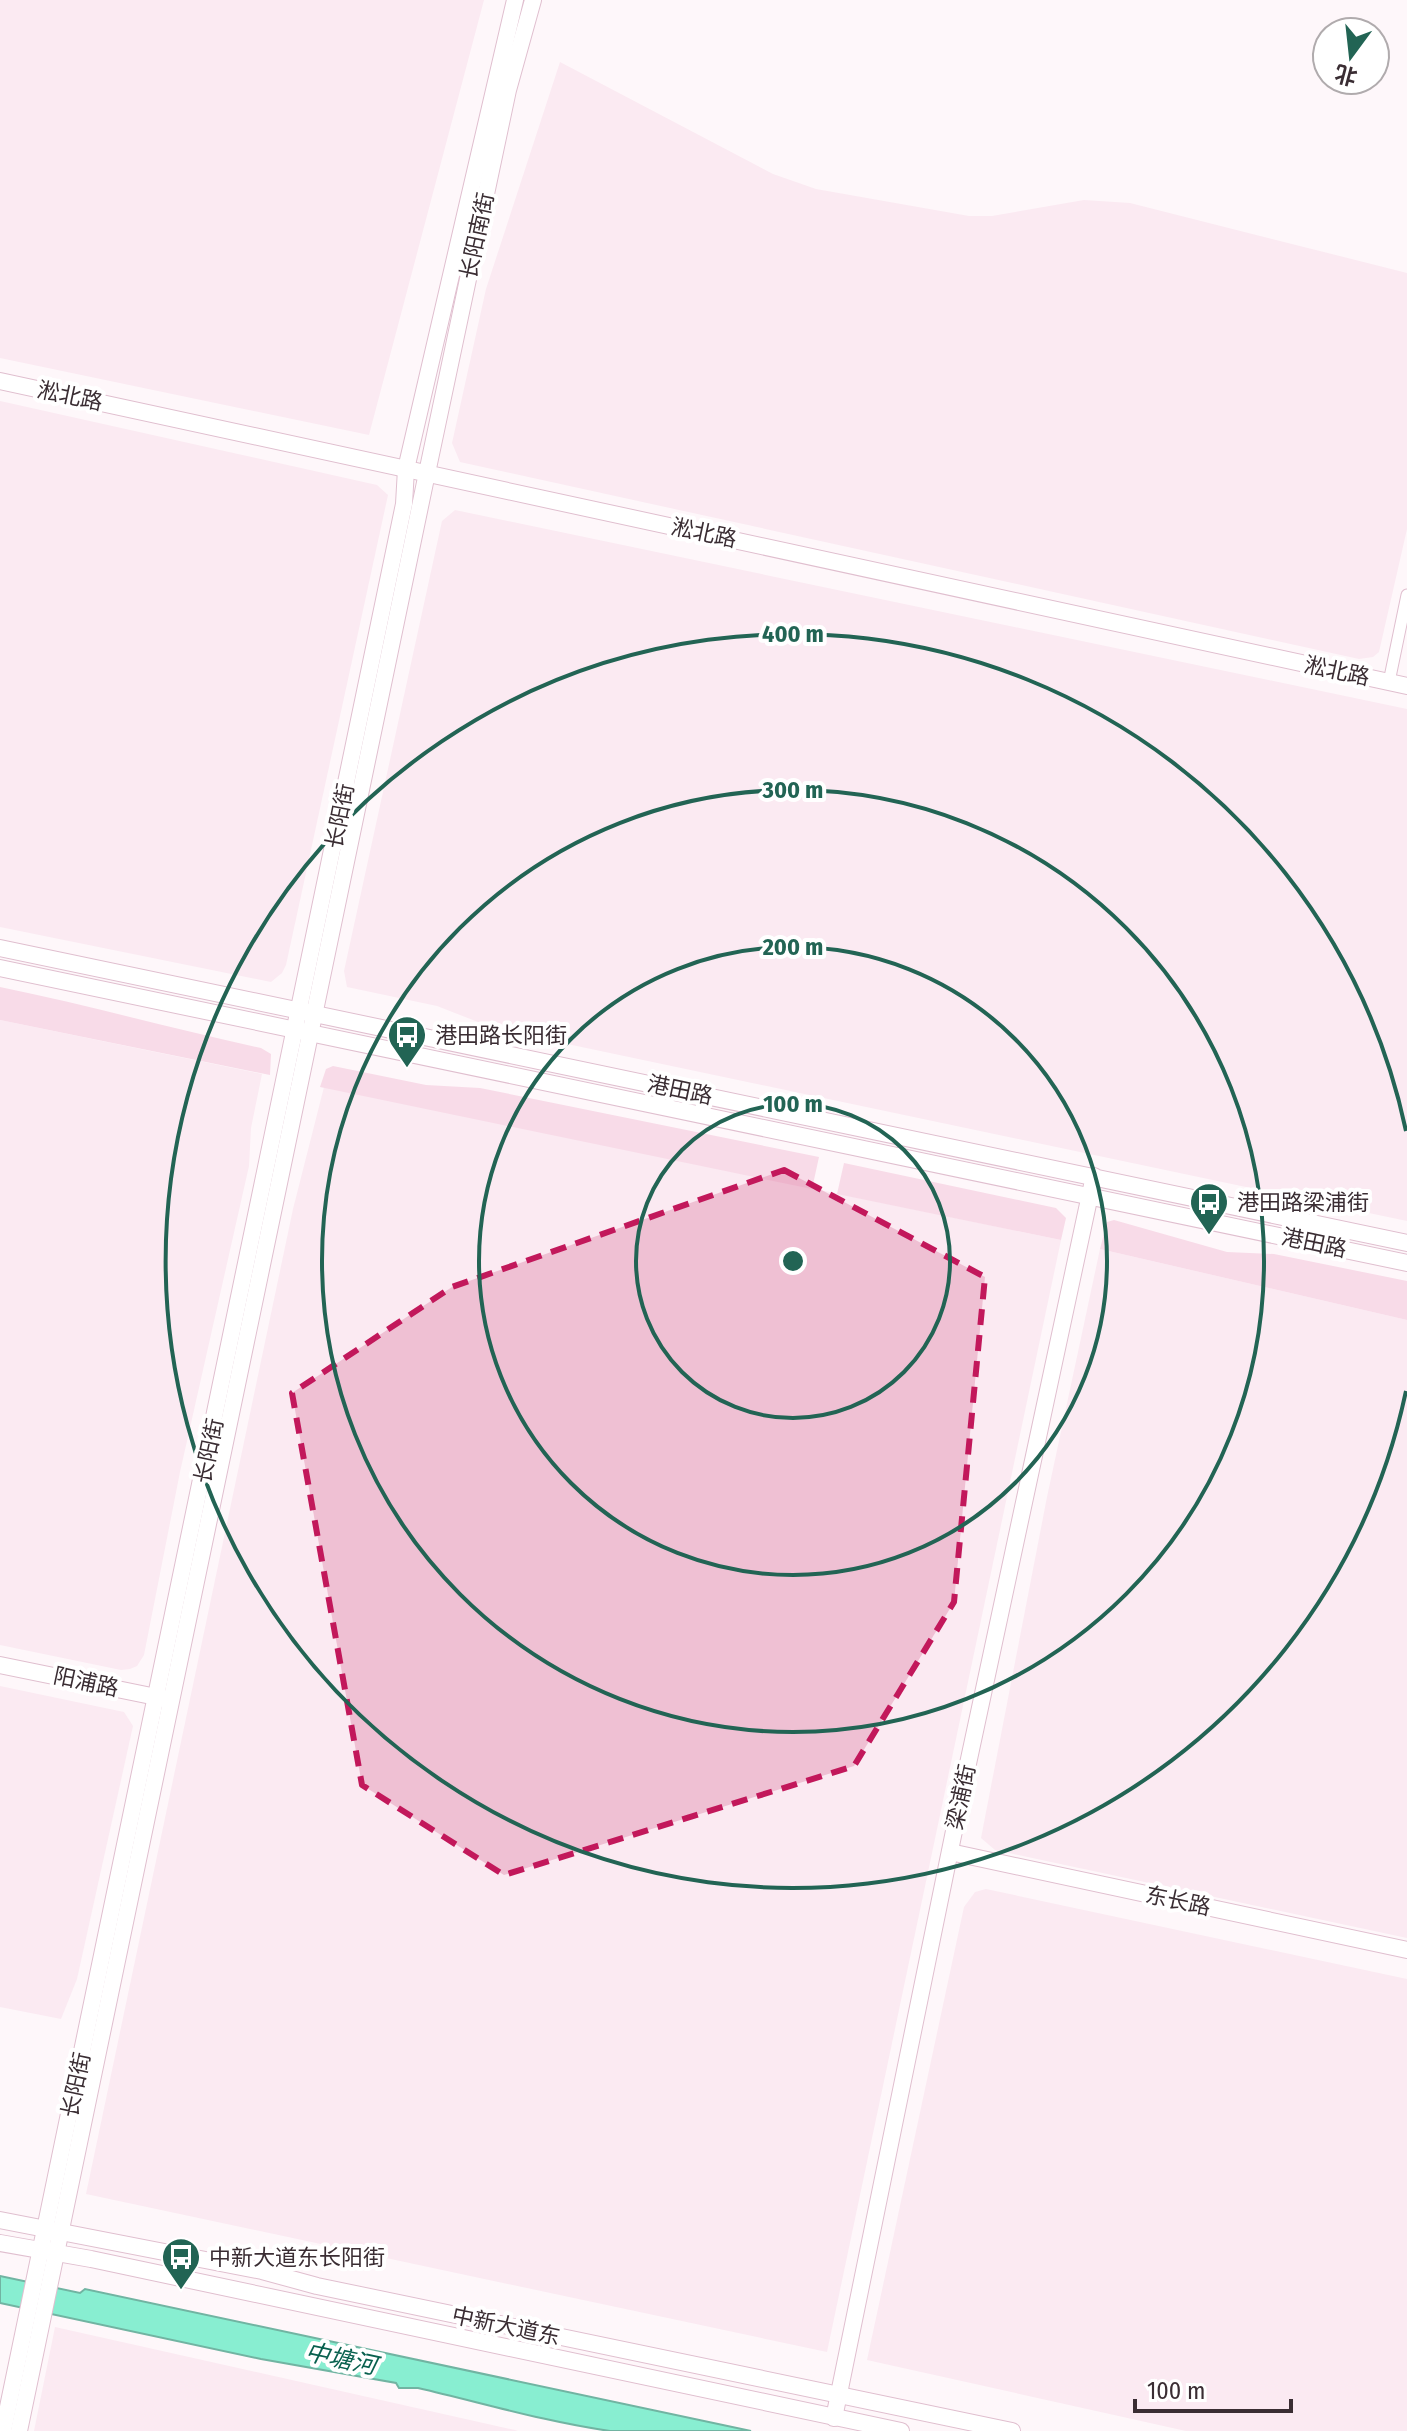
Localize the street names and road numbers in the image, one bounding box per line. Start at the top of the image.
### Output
street label: 长阳南街 [455,190,499,282]
street label: 淞北路 [35,376,105,416]
street label: 淞北路 [669,513,739,553]
street label: 淞北路 [1302,651,1372,691]
street label: 长阳街 [320,781,360,851]
street label: 港田路 [645,1070,715,1110]
street label: 港田路 [1279,1223,1349,1263]
street label: 长阳街 [189,1416,229,1486]
street label: 阳浦路 [51,1662,121,1702]
street label: 梁浦街 [941,1762,981,1832]
street label: 东长路 [1143,1881,1213,1921]
street label: 长阳街 [56,2050,96,2120]
street label: 中新大道东 [449,2301,563,2351]

